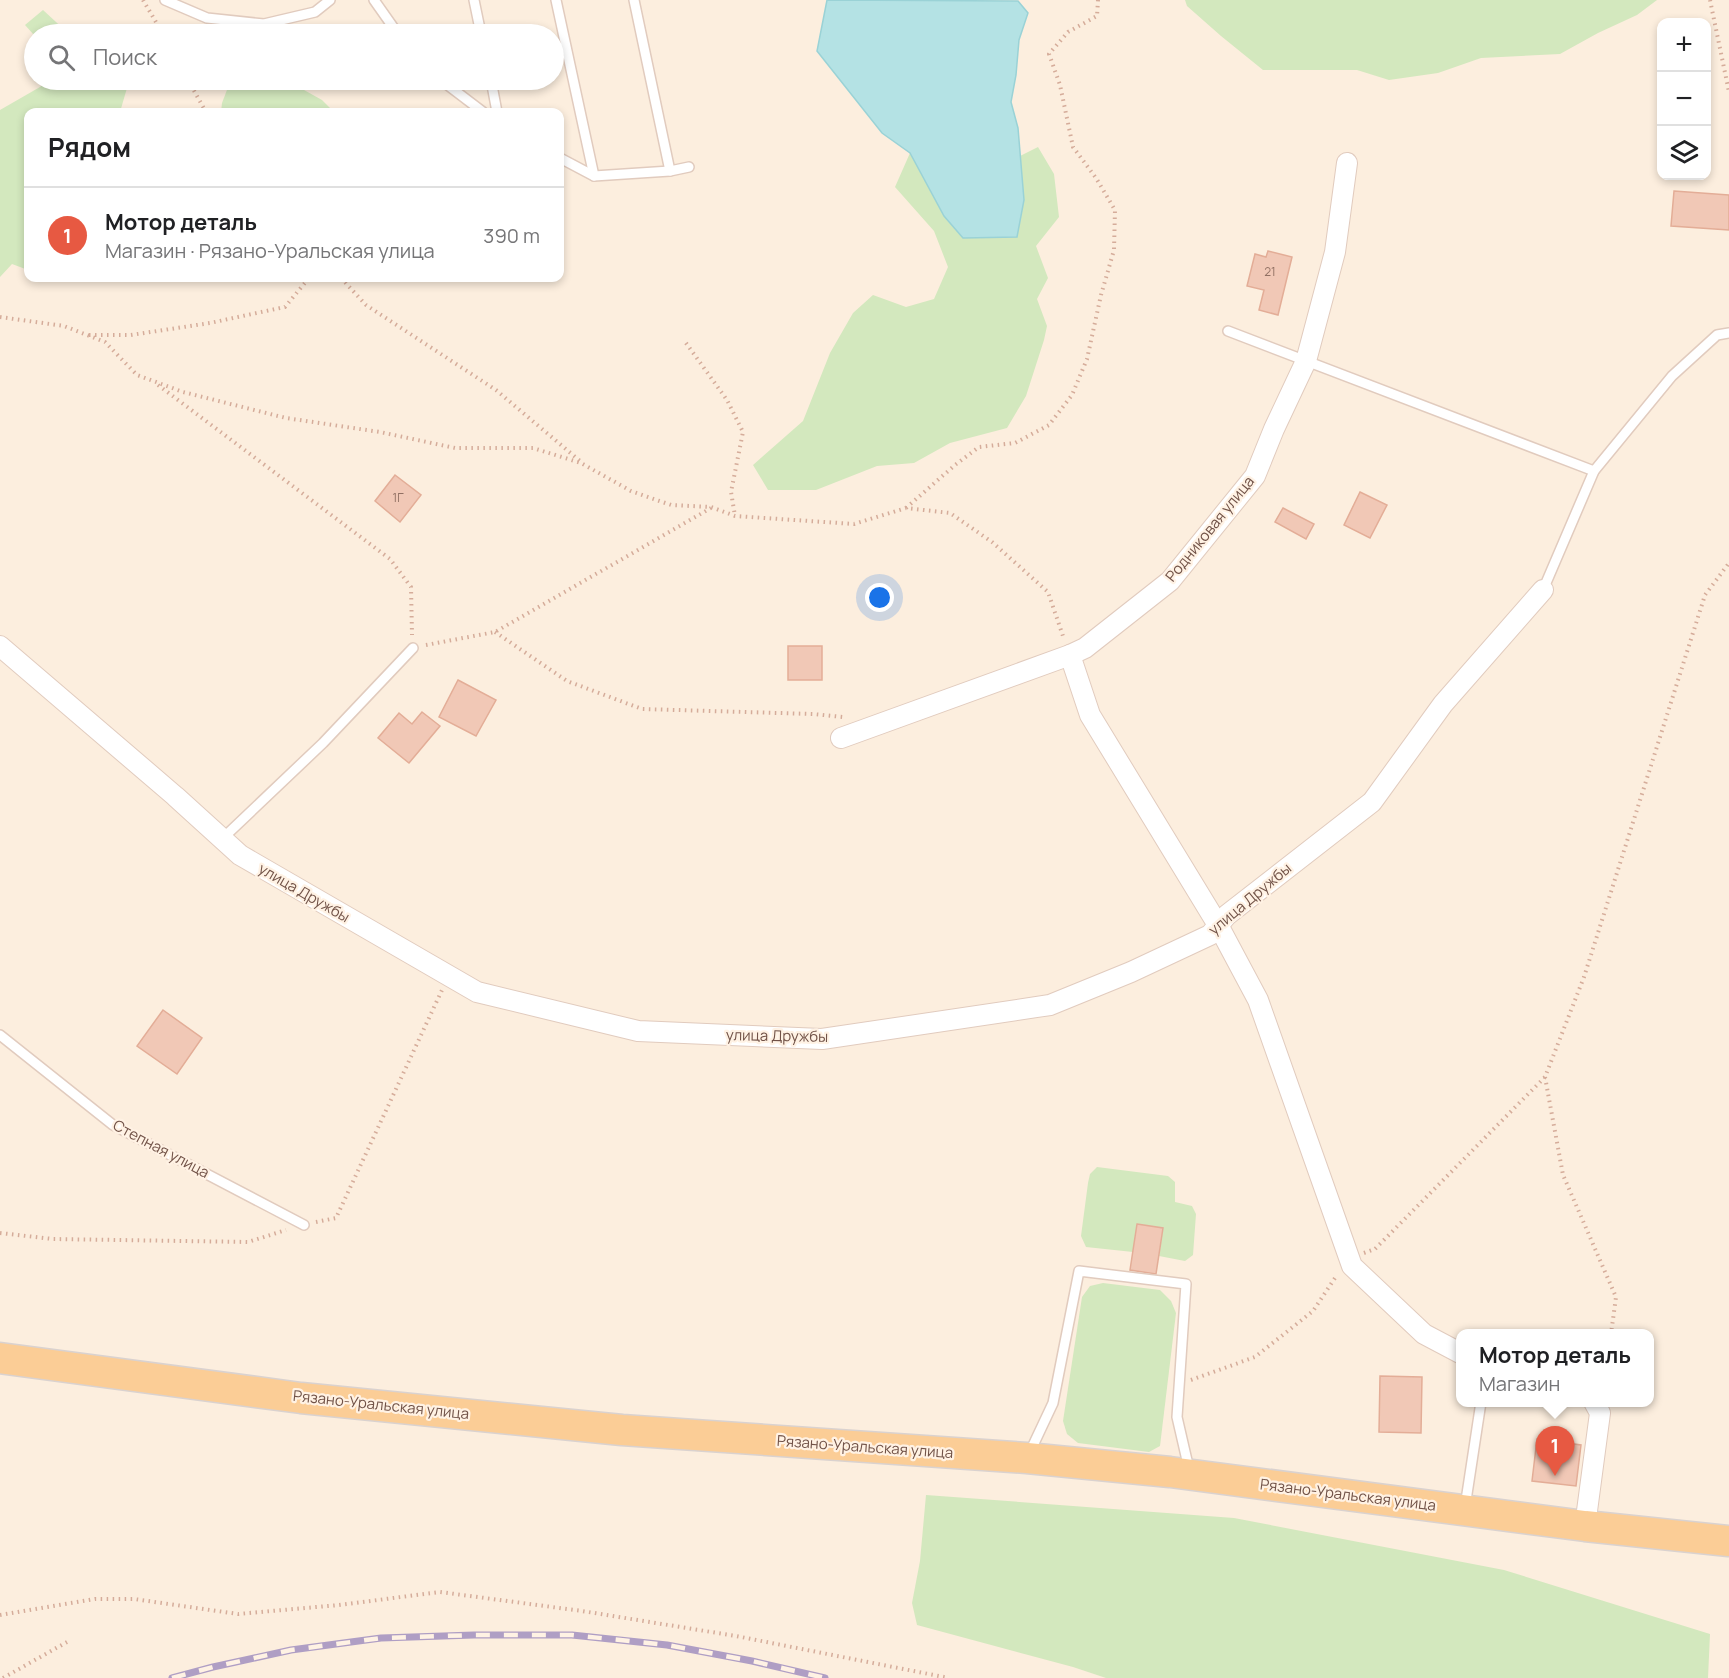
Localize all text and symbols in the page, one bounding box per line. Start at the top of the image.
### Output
map controls [1657,18,1711,180]
button: + [1657,18,1711,72]
search box [24,24,564,90]
icon: search [45,41,78,74]
text: Поиск [93,42,157,72]
button: − [1657,72,1711,126]
button: layers [1657,126,1711,180]
text: Рядом [48,129,131,165]
text: Мотор деталь [105,207,257,237]
text: 1 [63,222,72,249]
text: 390 m [483,222,540,249]
text: Магазин · Рязано-Уральская улица [105,237,435,264]
house number: 21 [1264,263,1276,280]
street label: Родниковая улица [1160,471,1259,586]
house number: 1Г [392,489,404,506]
your location [865,583,894,612]
street label: улица Дружбы [255,858,354,927]
street label: улица Дружбы [1204,858,1296,940]
street label: улица Дружбы [726,1024,828,1047]
street label: Степная улица [109,1114,213,1183]
popup [1456,1329,1654,1407]
text: Мотор деталь [1479,1340,1631,1370]
text: Магазин [1479,1370,1560,1397]
street label: Рязано-Уральская улица [292,1385,470,1424]
pin: 1 [1536,1426,1574,1476]
street label: Рязано-Уральская улица [776,1430,954,1463]
street label: Рязано-Уральская улица [1259,1473,1437,1516]

